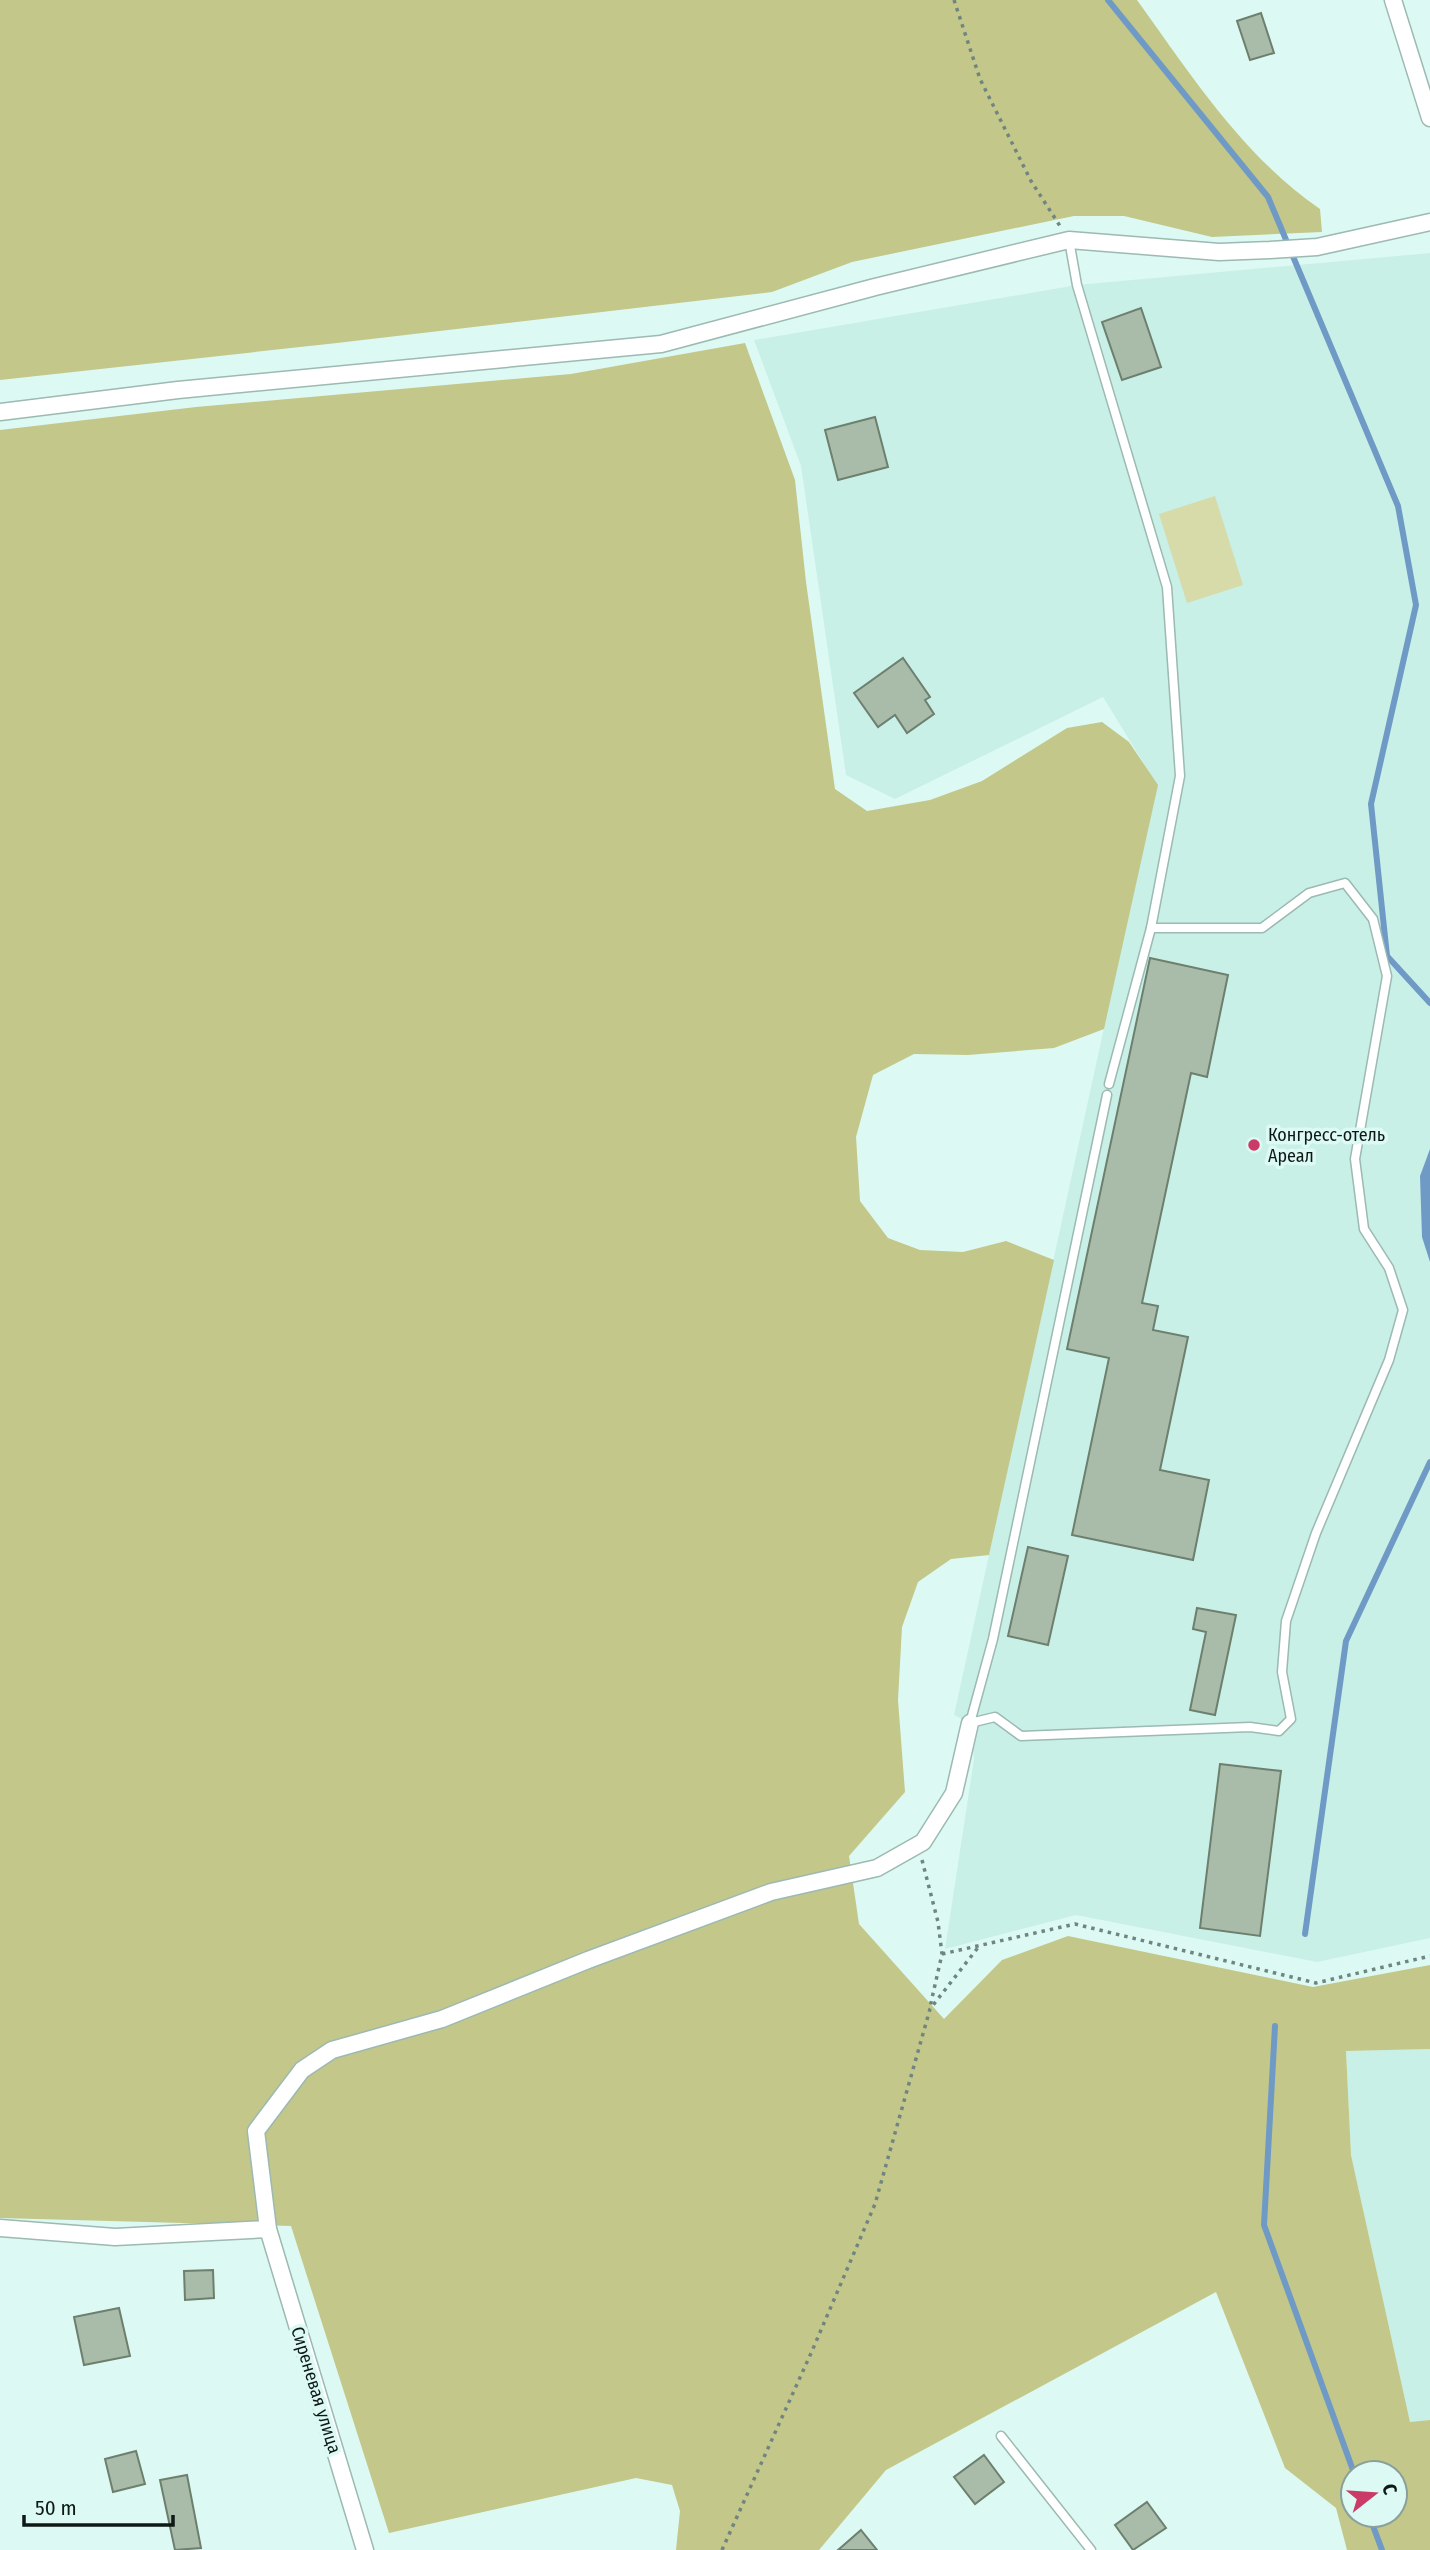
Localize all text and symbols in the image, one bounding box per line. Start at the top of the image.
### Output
place label: Конгресс-отель Ареал [1268,1124,1385,1167]
marker: Конгресс-отель Ареал [1246,1137,1262,1153]
street label: Сиреневая улица [286,2324,346,2456]
north arrow [1339,2459,1409,2529]
text: С [1377,2481,1402,2497]
scale bar [24,2484,173,2528]
text: 50 m [35,2495,77,2521]

